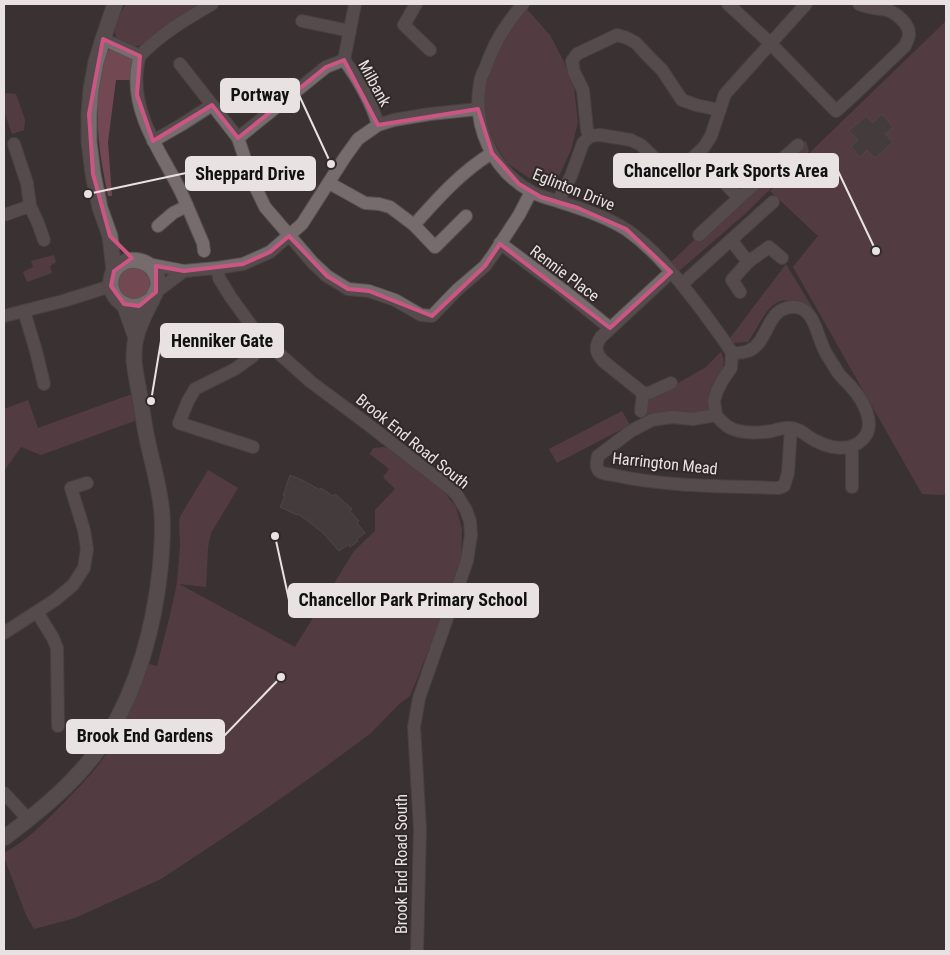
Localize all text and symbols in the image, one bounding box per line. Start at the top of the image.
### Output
street label: Milbank [354,57,395,110]
callout: Portway [221,79,299,112]
text: Portway [231,84,289,105]
callout: Chancellor Park Sports Area [614,154,838,187]
callout: Sheppard Drive [186,157,315,190]
text: Chancellor Park Sports Area [624,160,828,181]
text: Sheppard Drive [195,163,305,184]
street label: Eglinton Drive [530,164,618,215]
street label: Rennie Place [526,241,603,305]
callout: Henniker Gate [161,324,283,357]
text: Henniker Gate [171,330,273,351]
street label: Brook End Road South [352,390,473,493]
street label: Harrington Mead [611,449,719,478]
callout: Chancellor Park Primary School [289,584,538,617]
text: Chancellor Park Primary School [299,589,527,610]
callout: Brook End Gardens [67,720,224,753]
text: Brook End Gardens [77,725,213,746]
street label: Brook End Road South [392,794,411,934]

